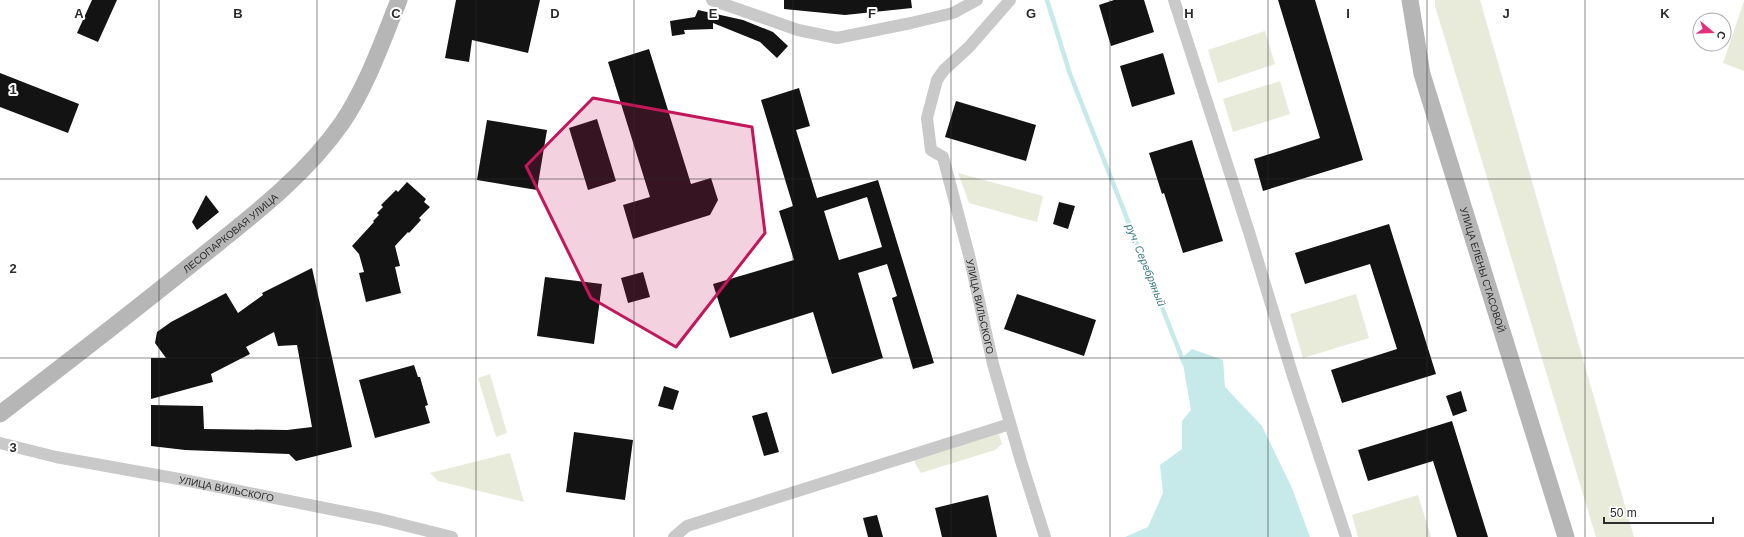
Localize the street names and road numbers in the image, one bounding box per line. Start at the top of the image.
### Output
street label: ЛЕСОПАРКОВАЯ УЛИЦА [181,191,280,275]
street label: УЛИЦА ЕЛЕНЫ СТАСОВОЙ [1458,206,1508,334]
street label: УЛИЦА ВИЛЬСКОГО [964,258,996,355]
street label: УЛИЦА ВИЛЬСКОГО [178,474,275,504]

